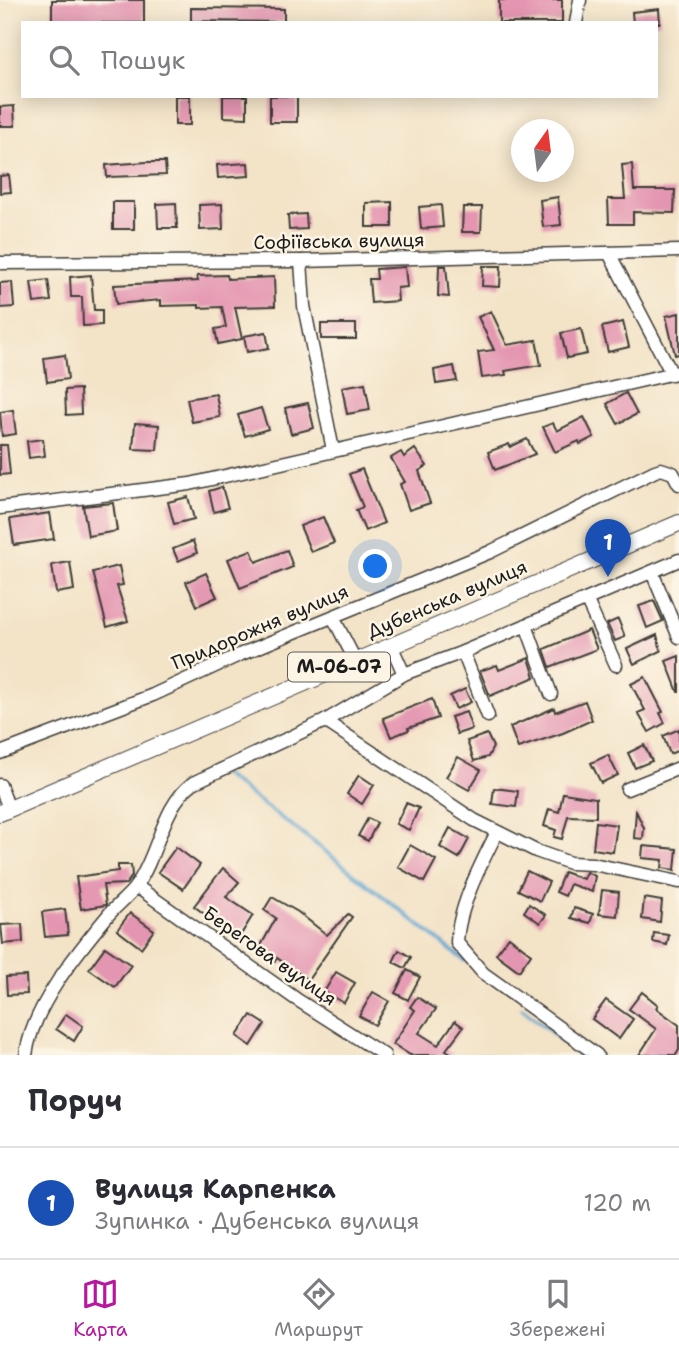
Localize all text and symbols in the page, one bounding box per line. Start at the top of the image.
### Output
search box [21,21,658,98]
icon: search [45,41,83,79]
text: Пошук [101,42,185,77]
north arrow [511,119,574,182]
street label: Софіївська вулиця [253,227,425,255]
pin: 1 [585,519,631,577]
your location [358,549,392,583]
street label: Дубенська вулиця [363,554,531,644]
street label: Придорожня вулиця [168,578,352,676]
road number: М-06-07 [288,652,390,682]
street label: Берегова вулиця [198,900,342,1012]
text: Поруч [28,1080,122,1121]
text: Вулиця Карпенка [95,1171,336,1206]
text: 1 [46,1188,56,1218]
text: 120 m [583,1188,651,1218]
text: Зупинка · Дубенська вулиця [95,1206,419,1236]
tab: Карта [73,1275,128,1342]
tab: Маршрут [274,1275,363,1342]
tab: Збережені [509,1275,606,1342]

